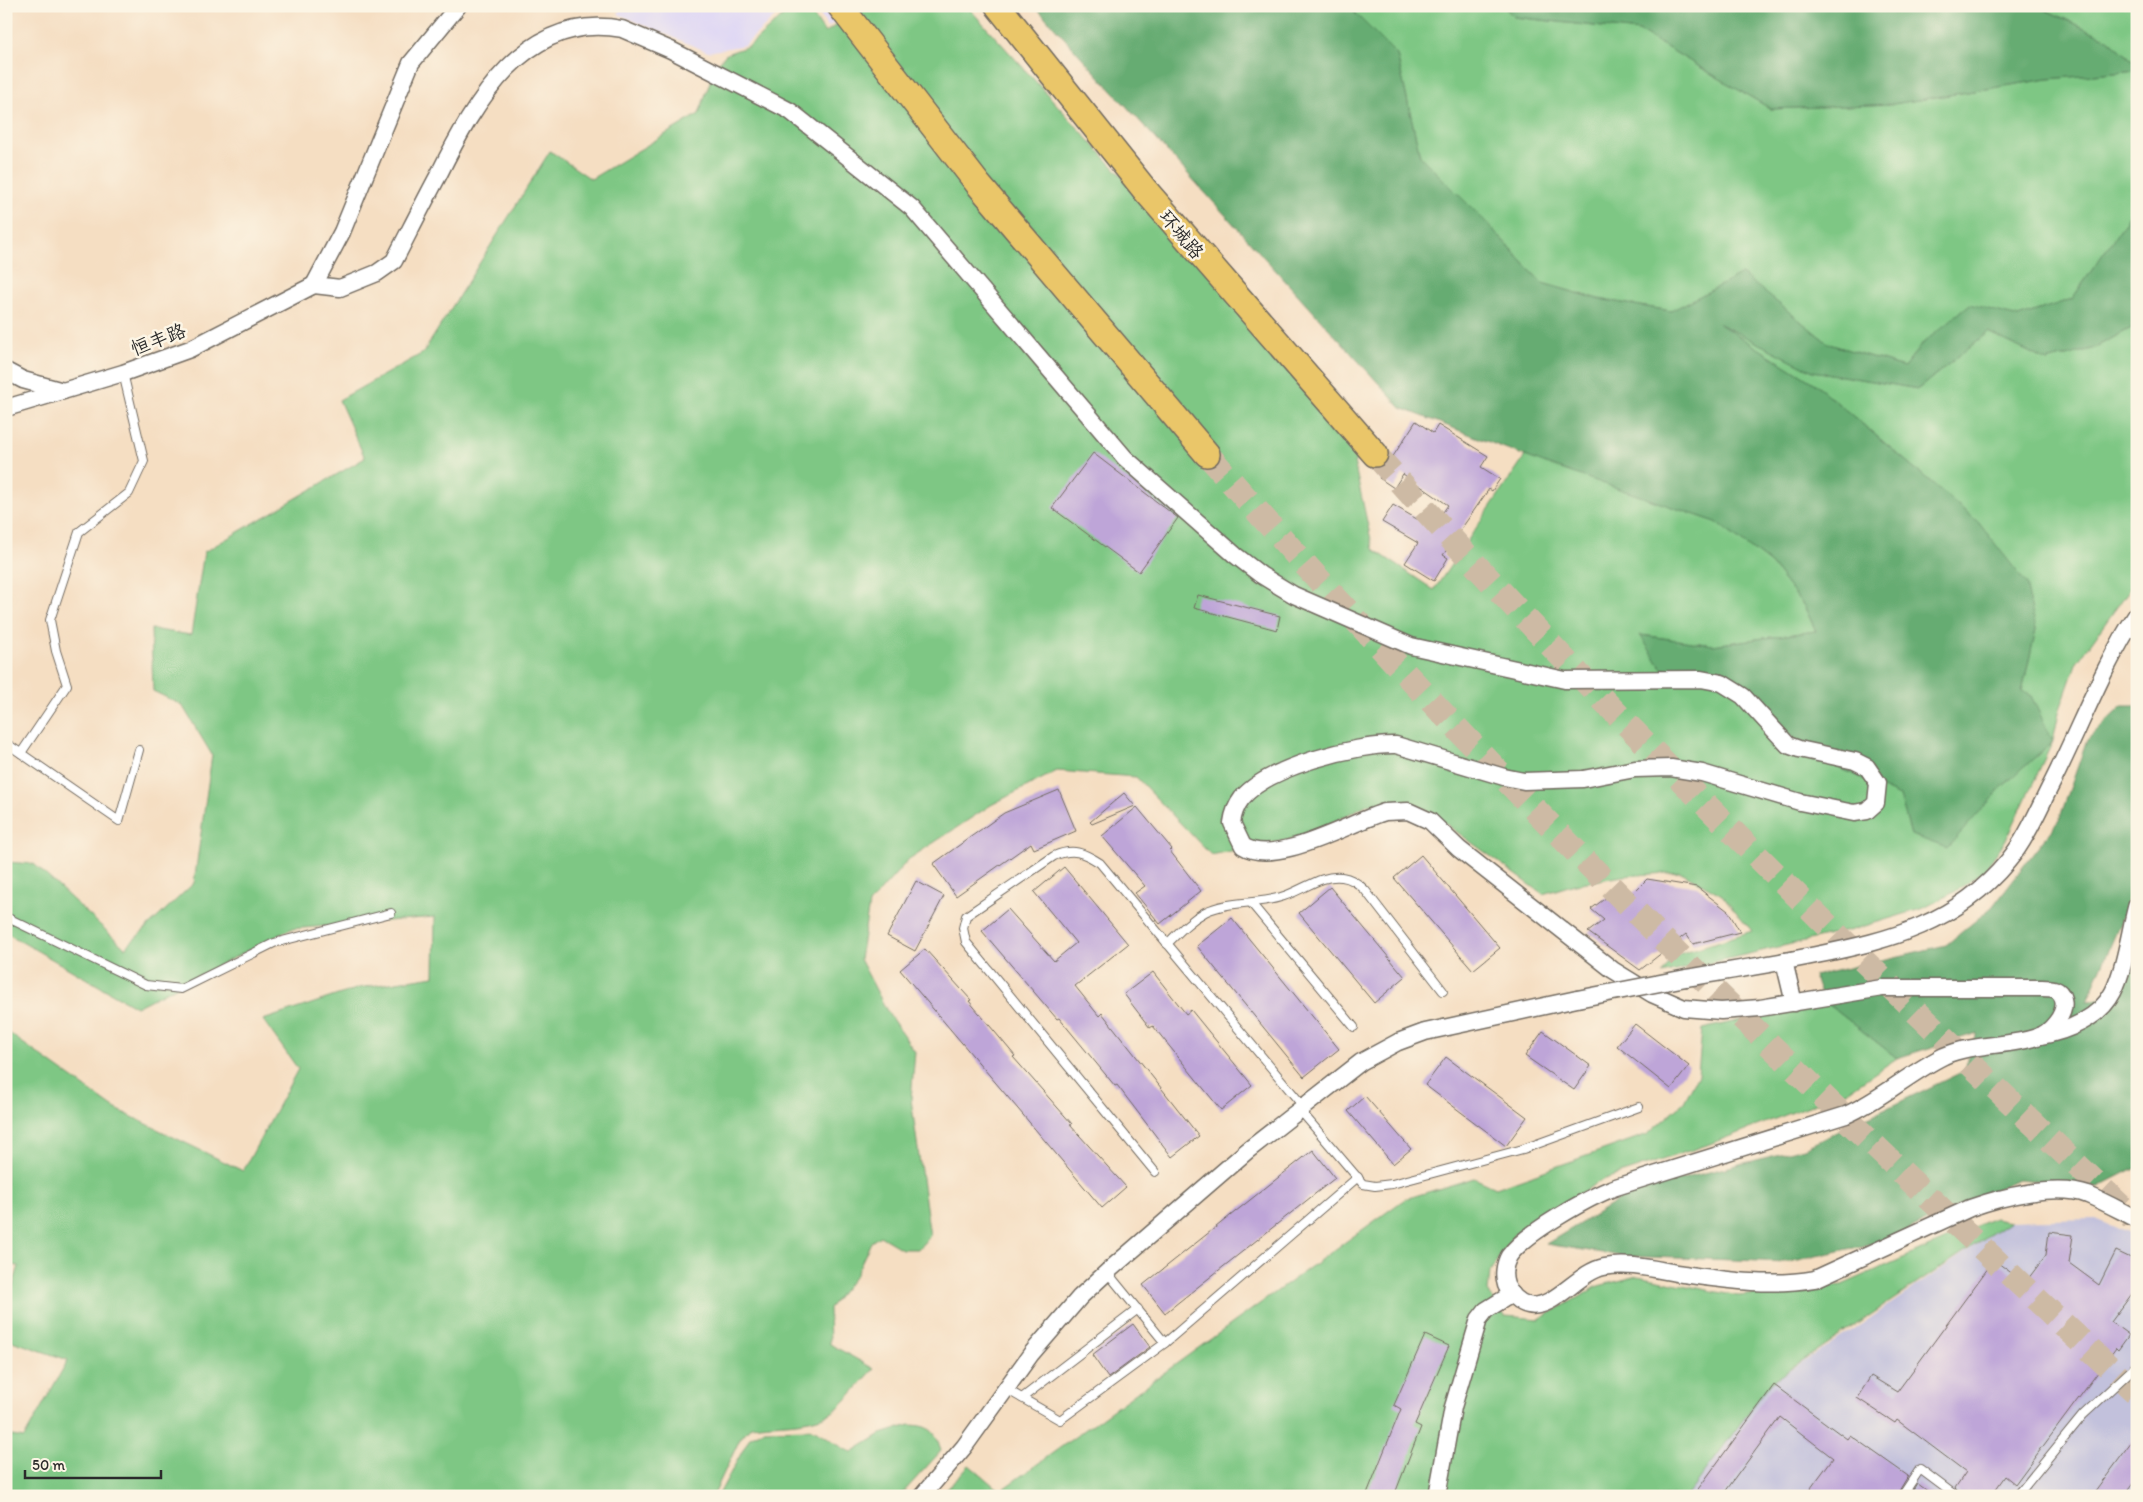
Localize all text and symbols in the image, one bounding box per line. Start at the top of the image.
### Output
street label: 环城路 [1154,205,1209,264]
street label: 恒丰路 [127,319,189,360]
scale bar [25,1447,161,1479]
text: 50 m [32,1456,65,1474]

